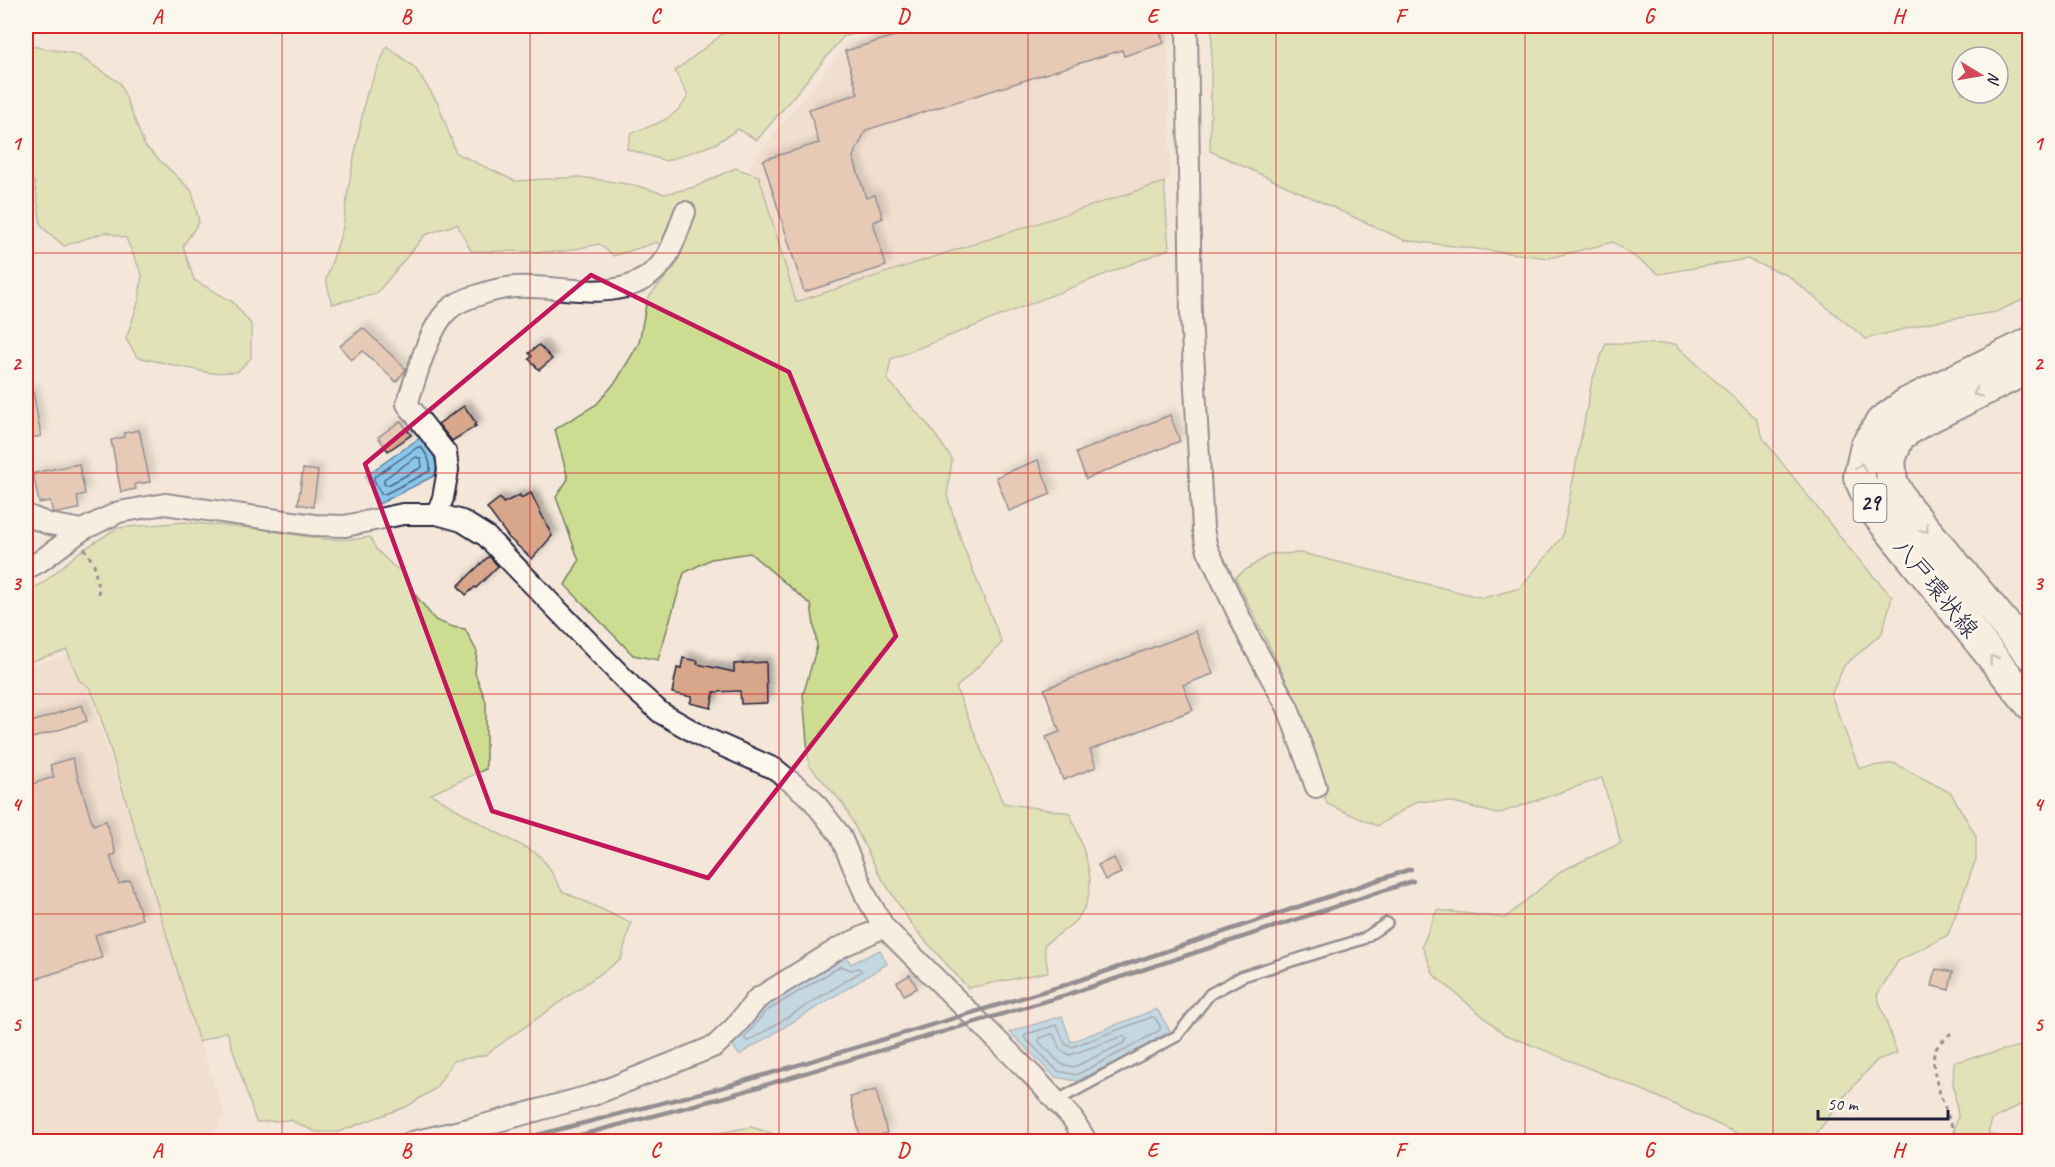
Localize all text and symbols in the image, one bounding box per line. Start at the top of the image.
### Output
text: A [152,4,164,29]
text: B [401,4,413,29]
text: C [650,4,662,29]
text: D [897,4,911,29]
text: E [1147,4,1161,29]
text: F [1395,4,1409,29]
text: G [1644,4,1657,29]
text: H [1892,4,1907,29]
north arrow [1950,45,2010,105]
text: N [1982,71,2005,87]
text: 1 [12,131,23,156]
text: 1 [2034,131,2045,156]
text: 2 [12,351,23,376]
text: 2 [2034,351,2045,376]
one-way arrow [1973,386,1984,398]
one-way arrow [1854,462,1867,472]
road number: 29 [1854,484,1886,522]
one-way arrow [1918,522,1929,533]
street label: 八戸環状線 [1887,532,1985,644]
text: 3 [12,571,23,596]
text: 3 [2034,571,2045,596]
one-way arrow [1989,654,2000,665]
text: 4 [12,792,24,817]
text: 4 [2034,792,2046,817]
text: 5 [12,1012,23,1037]
text: 5 [2034,1012,2045,1037]
scale bar [1818,1083,1948,1121]
text: 50 m [1827,1093,1860,1115]
text: A [152,1138,164,1163]
text: B [401,1138,413,1163]
text: C [650,1138,662,1163]
text: D [897,1138,911,1163]
text: E [1147,1138,1161,1163]
text: F [1395,1138,1409,1163]
text: G [1644,1138,1657,1163]
text: H [1892,1138,1907,1163]

